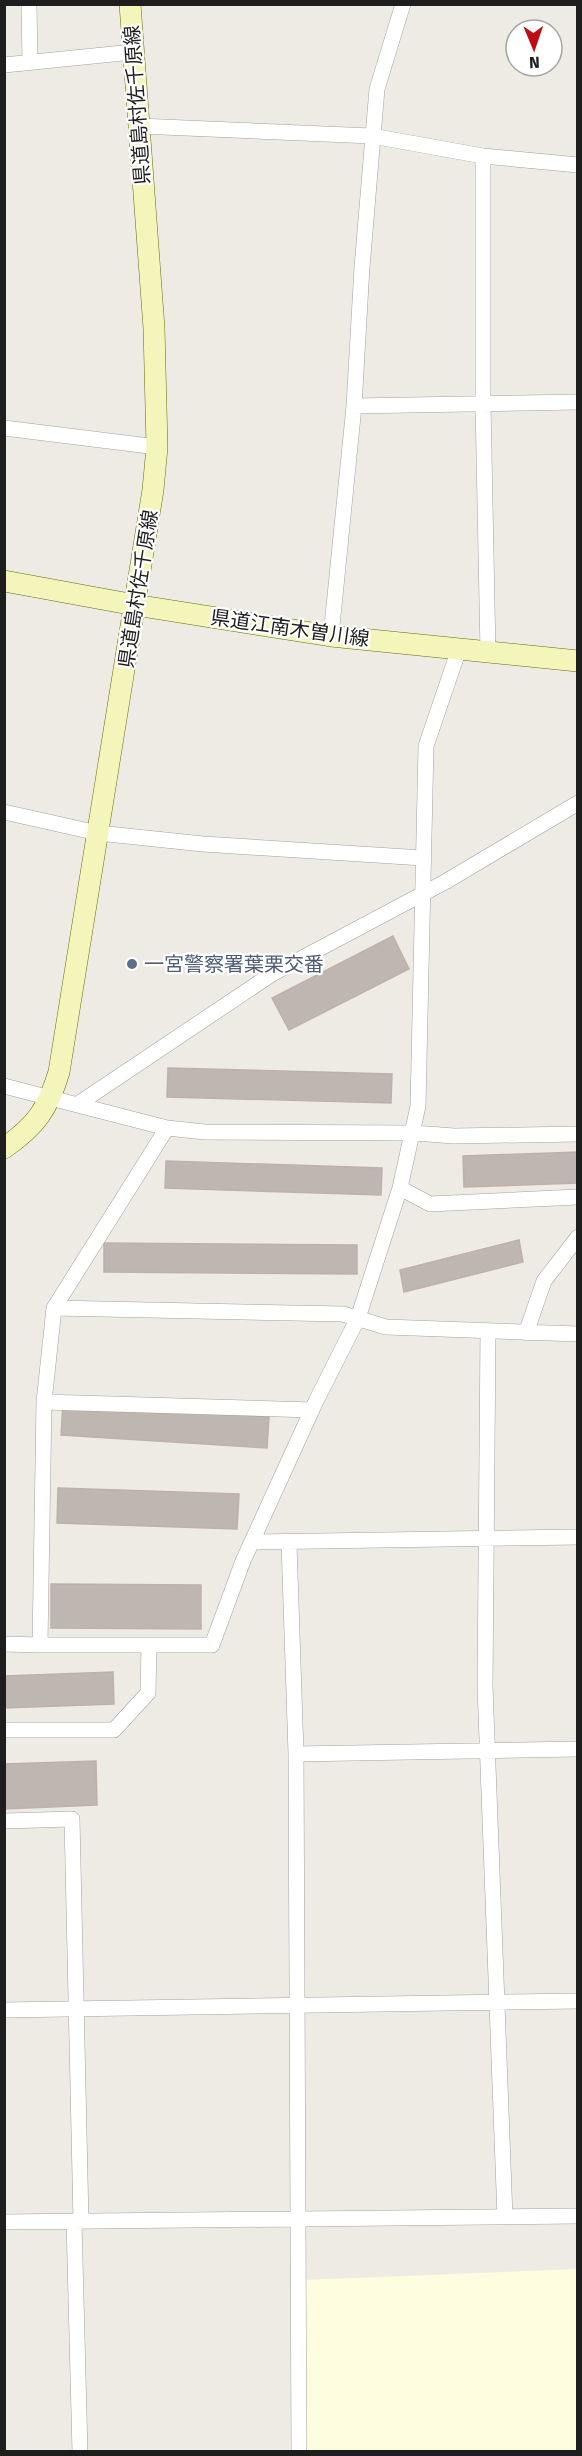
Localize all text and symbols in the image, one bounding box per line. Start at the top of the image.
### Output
north arrow [504,18,564,78]
street label: 県道島村佐千原線 [119,24,155,186]
text: N [529,53,540,72]
street label: 県道島村佐千原線 [114,508,162,670]
street label: 県道江南木曽川線 [209,605,371,651]
place label: 一宮警察署葉栗交番 [144,952,324,976]
marker: 一宮警察署葉栗交番 [125,957,139,971]

